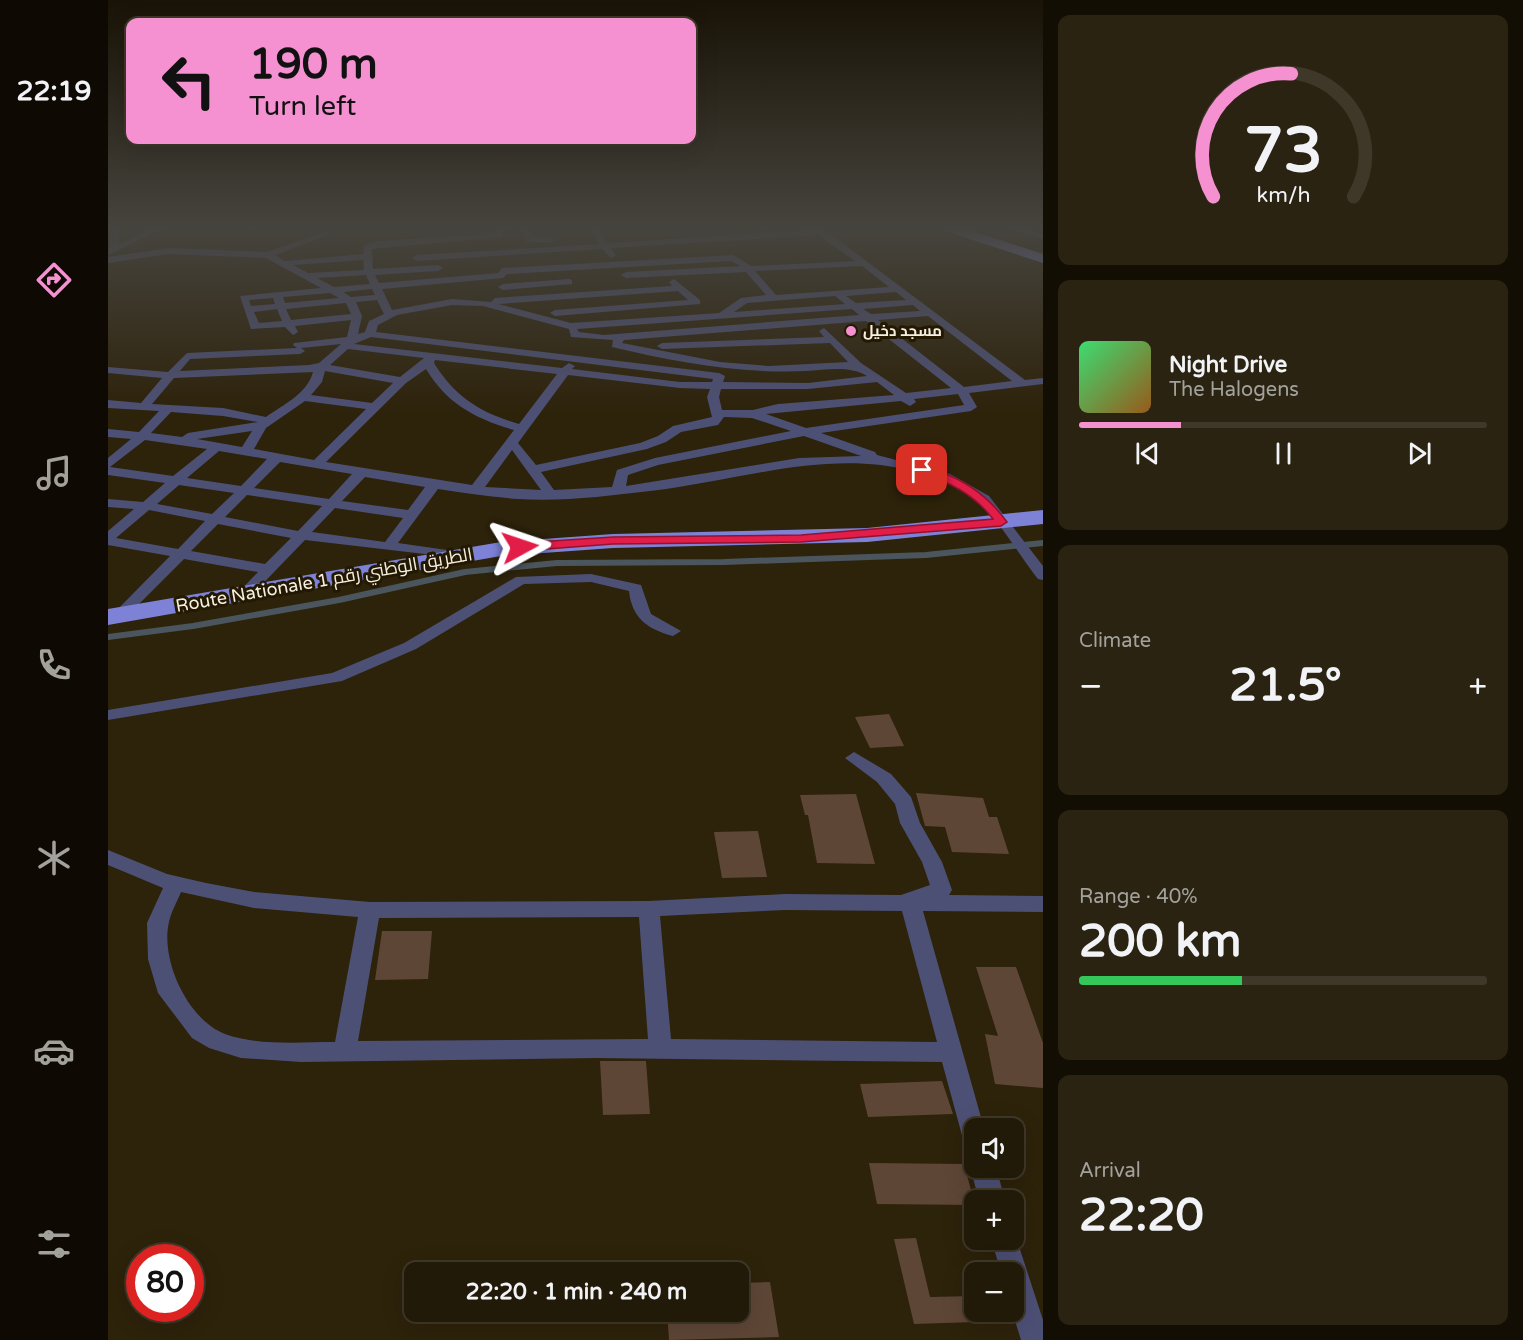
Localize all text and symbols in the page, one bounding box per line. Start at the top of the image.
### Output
text: 190 m [249,39,378,90]
icon: left [150,42,228,120]
text: 22:19 [17,75,91,108]
text: Turn left [249,90,356,123]
text: 73 [1244,114,1322,189]
text: km/h [1256,182,1310,208]
icon: directions [33,259,75,301]
place label: مسجد دخيل [863,322,942,340]
marker: مسجد دخيل [844,324,858,338]
text: Night Drive [1169,352,1287,378]
text: The Halogens [1169,378,1299,402]
icon: previous [1131,437,1164,470]
icon: pause [1267,437,1300,470]
icon: next [1403,437,1436,470]
pin [896,444,947,495]
icon: music [33,452,75,494]
icon: arrive [905,453,938,486]
position arrow [488,515,552,579]
street label: Route Nationale الطريق الوطني رقم 1 [174,543,475,620]
text: Climate [1079,629,1151,653]
icon: phone [33,644,75,686]
text: 21.5° [1229,659,1342,713]
text: − [1079,667,1103,706]
text: + [1468,667,1487,706]
icon: climate [33,837,75,879]
text: Range · 40% [1079,885,1198,909]
text: 200 km [1079,915,1241,969]
icon: car [33,1030,75,1072]
map controls [964,1118,1024,1322]
button: sound [964,1118,1024,1178]
text: Arrival [1079,1159,1141,1183]
text: 22:20 [1079,1189,1204,1243]
button: + [964,1190,1024,1250]
icon: filters [33,1223,75,1265]
speed limit sign: 80 [126,1244,204,1322]
button: − [964,1262,1024,1322]
text: 22:20 · 1 min · 240 m [466,1279,687,1305]

